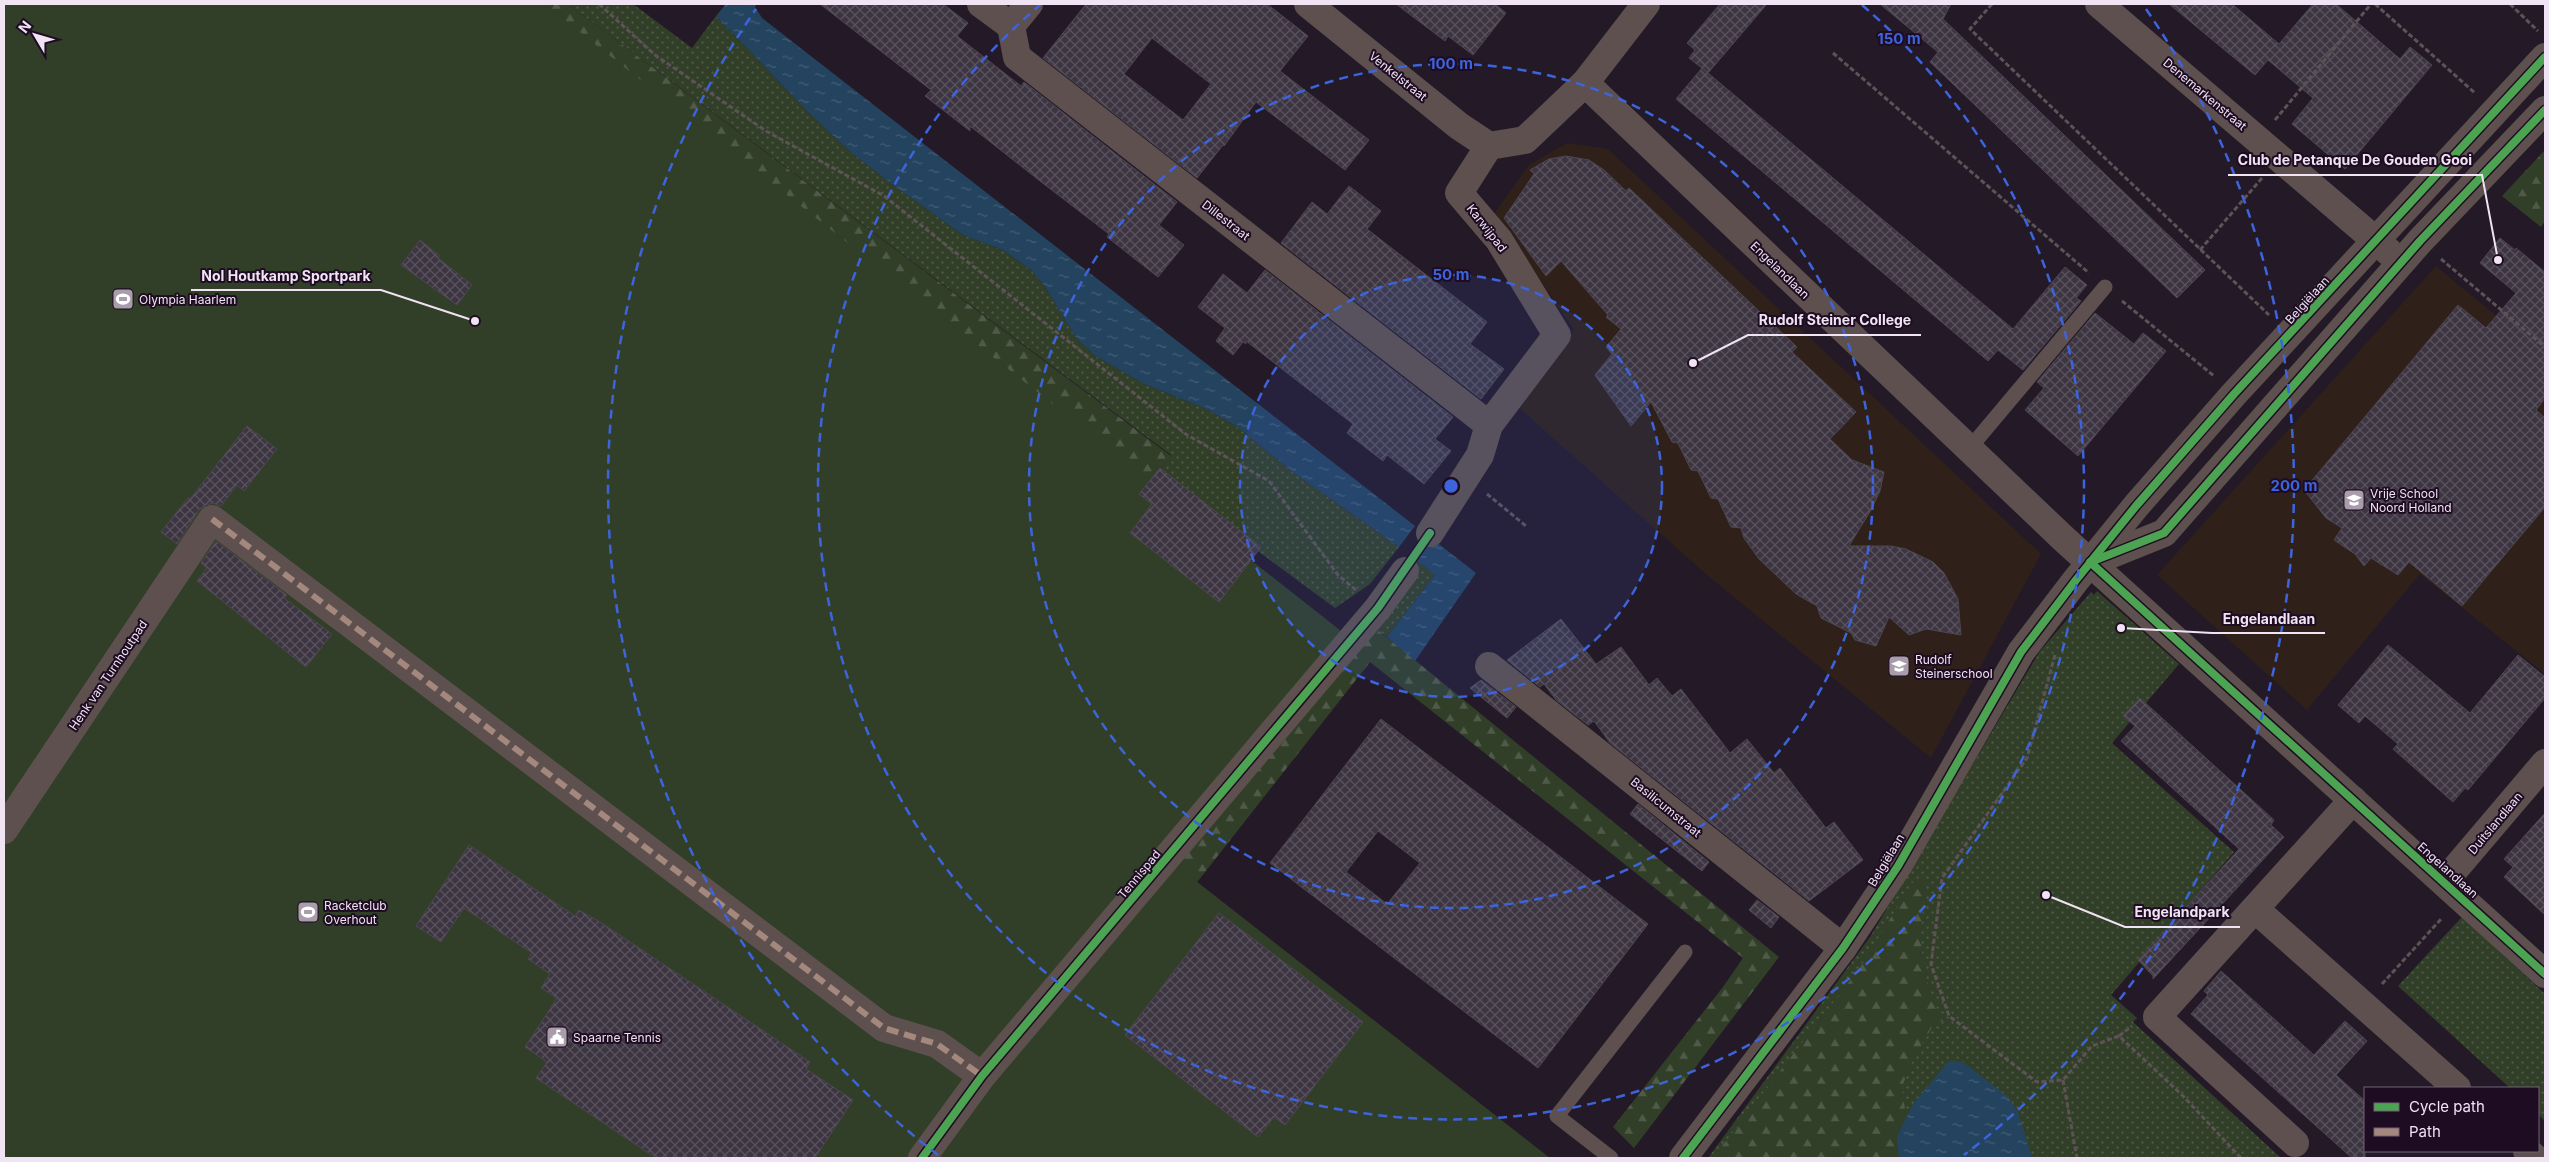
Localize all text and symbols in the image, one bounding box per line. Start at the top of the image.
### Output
north arrow [10,10,60,60]
text: N [14,17,34,36]
text: 150 m [1877,29,1921,48]
street label: Venkelstraat [1366,48,1430,104]
text: 100 m [1429,54,1473,73]
street label: Denemarkenstraat [2160,55,2250,133]
callout: Club de Petanque De Gouden Gooi [2228,146,2482,175]
text: Club de Petanque De Gouden Gooi [2238,151,2472,168]
street label: Dillestraat [1199,197,1253,243]
street label: Karwijpad [1464,201,1510,255]
street label: Engelandlaan [1747,238,1813,302]
callout: Nol Houtkamp Sportpark [191,261,381,290]
text: 50 m [1433,265,1469,284]
text: Nol Houtkamp Sportpark [201,267,372,284]
street label: Belgiëlaan [2282,273,2332,327]
sports icon: Olympia Haarlem [111,287,135,311]
place label: Olympia Haarlem [139,292,236,307]
callout: Rudolf Steiner College [1748,306,1921,335]
text: Rudolf Steiner College [1759,311,1911,328]
text: 200 m [2271,476,2317,495]
centre of rings [1442,477,1460,495]
place label: Vrije School Noord Holland [2370,486,2452,515]
school or university icon: Vrije School Noord Holland [2342,488,2366,512]
callout: Engelandlaan [2212,604,2325,633]
text: Engelandlaan [2223,610,2315,627]
street label: Henk van Turnhoutpad [66,617,150,733]
place label: Rudolf Steinerschool [1915,652,1993,681]
school or university icon: Rudolf Steinerschool [1887,654,1911,678]
street label: Basilicumstraat [1628,774,1704,840]
street label: Duitslandlaan [2465,789,2525,857]
street label: Belgiëlaan [1865,831,1907,889]
street label: Engelandlaan [2415,839,2481,901]
street label: Tennispad [1114,847,1164,901]
place label: Racketclub Overhout [324,898,387,927]
callout: Engelandpark [2125,898,2240,927]
sports icon: Racketclub Overhout [296,900,320,924]
text: Engelandpark [2135,903,2230,920]
public building icon: Spaarne Tennis [545,1025,569,1049]
place label: Spaarne Tennis [573,1030,661,1045]
legend [2364,1087,2539,1152]
text: Cycle path [2409,1097,2485,1116]
text: Path [2409,1122,2441,1141]

